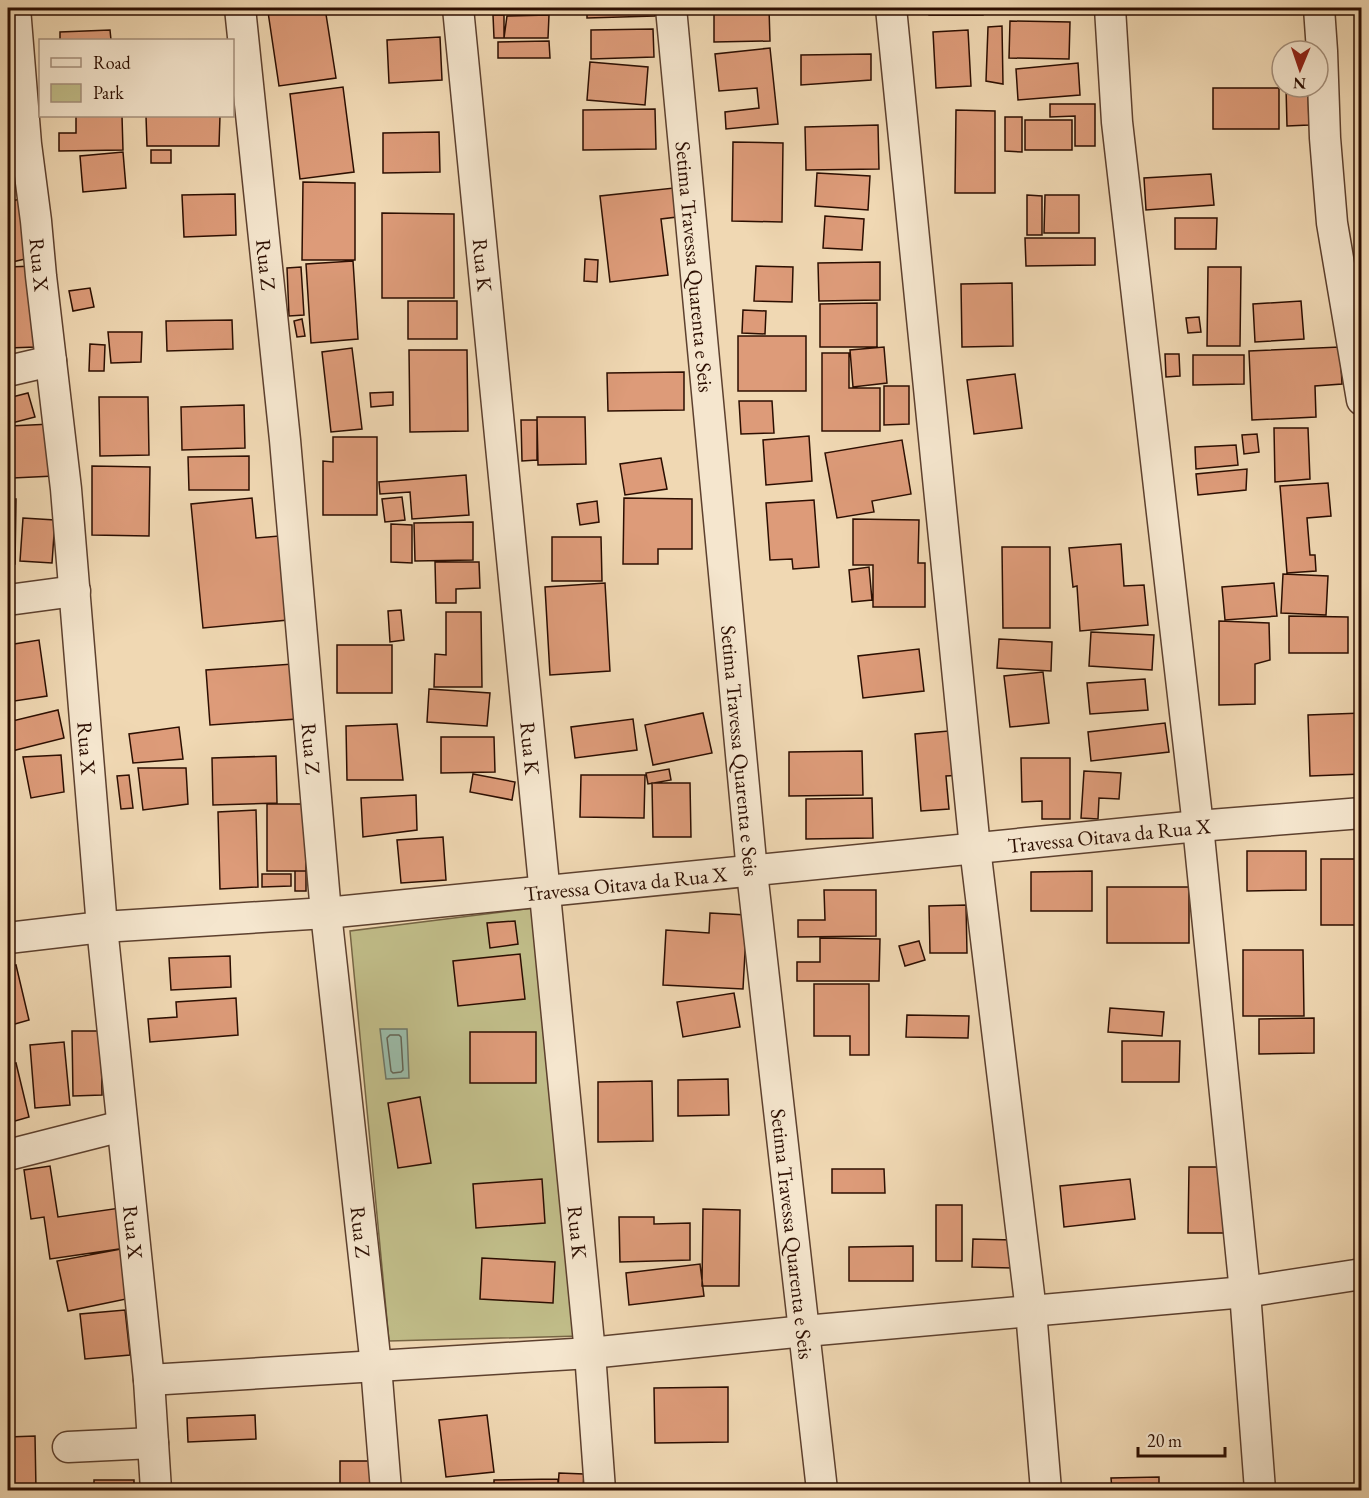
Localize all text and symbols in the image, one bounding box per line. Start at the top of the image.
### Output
legend [39,39,234,117]
north arrow [1270,39,1330,99]
text: Road [93,51,132,74]
text: N [1293,73,1306,94]
text: Park [93,81,124,104]
street label: Setima Travessa Quarenta e Seis [670,140,720,394]
street label: Rua X [24,237,56,293]
street label: Rua K [467,237,499,293]
street label: Rua Z [251,238,283,292]
street label: Setima Travessa Quarenta e Seis [715,624,766,878]
street label: Rua X [72,721,103,776]
street label: Rua K [515,721,547,777]
street label: Rua Z [296,722,327,776]
street label: Travessa Oitava da Rua X [1006,812,1212,858]
street label: Travessa Oitava da Rua X [523,860,728,907]
street label: Setima Travessa Quarenta e Seis [765,1107,821,1361]
street label: Rua X [117,1204,150,1260]
street label: Rua K [562,1204,594,1260]
street label: Rua Z [345,1205,377,1259]
scale bar [1138,1420,1225,1458]
text: 20 m [1147,1429,1182,1452]

